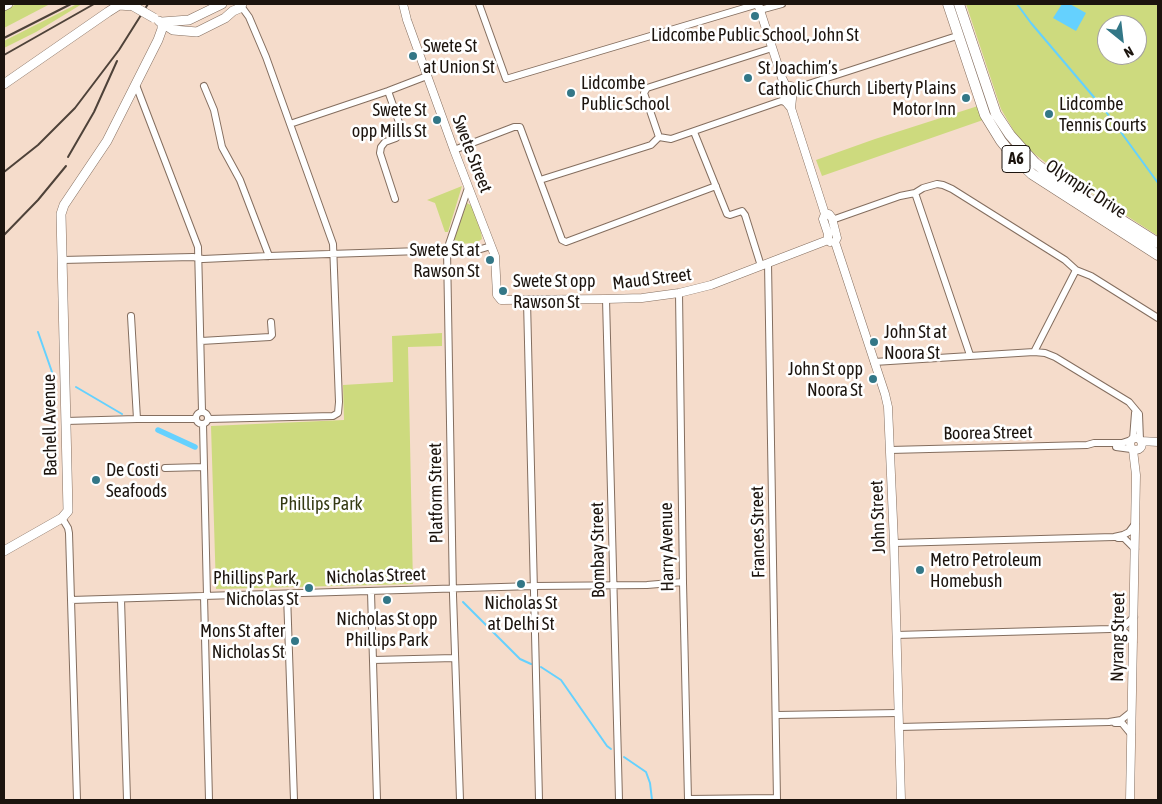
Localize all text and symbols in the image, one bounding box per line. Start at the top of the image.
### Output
marker: Lidcombe Public School, John St [749,10,761,22]
north arrow [1097,15,1147,65]
place label: Lidcombe Public School, John St [651,24,859,46]
place label: Swete St at Union St [423,35,495,78]
text: N [1121,43,1136,61]
marker: Swete St at Union St [407,50,419,62]
place label: St Joachim’s Catholic Church [758,57,861,100]
place label: Lidcombe Public School [581,72,670,115]
marker: St Joachim’s Catholic Church [742,72,754,84]
place label: Liberty Plains Motor Inn [867,77,956,120]
marker: Lidcombe Public School [565,87,577,99]
marker: Liberty Plains Motor Inn [960,92,972,104]
place label: Lidcombe Tennis Courts [1059,93,1146,136]
place label: Swete St opp Mills St [352,99,427,142]
marker: Lidcombe Tennis Courts [1043,108,1055,120]
street label: Swete Street [447,112,497,196]
marker: Swete St opp Mills St [431,114,443,126]
road number: A6 [1002,146,1030,172]
street label: Olympic Drive [1041,155,1131,223]
place label: Swete St at Rawson St [409,239,480,282]
marker: Swete St at Rawson St [484,254,496,266]
street label: Maud Street [611,263,693,295]
place label: Swete St opp Rawson St [513,270,595,312]
marker: Swete St opp Rawson St [497,285,509,297]
place label: John St at Noora St [884,321,947,364]
marker: John St at Noora St [868,336,880,348]
place label: John St opp Noora St [788,358,863,400]
marker: John St opp Noora St [867,373,879,385]
street label: Bachell Avenue [38,374,62,476]
street label: Boorea Street [943,421,1033,445]
street label: Platform Street [424,442,448,544]
place label: De Costi Seafoods [106,459,167,502]
marker: De Costi Seafoods [90,474,102,486]
street label: John Street [866,480,890,554]
street label: Frances Street [746,486,770,578]
park label: Phillips Park [280,493,362,515]
street label: Bombay Street [586,502,610,598]
street label: Harry Avenue [655,502,679,592]
place label: Metro Petroleum Homebush [930,549,1042,592]
street label: Nicholas Street [326,563,426,589]
marker: Metro Petroleum Homebush [914,564,926,576]
place label: Phillips Park, Nicholas St [213,567,299,610]
marker: Nicholas St at Delhi St [515,578,527,590]
marker: Phillips Park, Nicholas St [303,582,315,594]
place label: Nicholas St at Delhi St [484,592,558,634]
street label: Nyrang Street [1106,592,1130,682]
marker: Nicholas St opp Phillips Park [381,594,393,606]
place label: Nicholas St opp Phillips Park [336,608,438,650]
place label: Mons St after Nicholas St [200,620,285,662]
marker: Mons St after Nicholas St [289,635,301,647]

